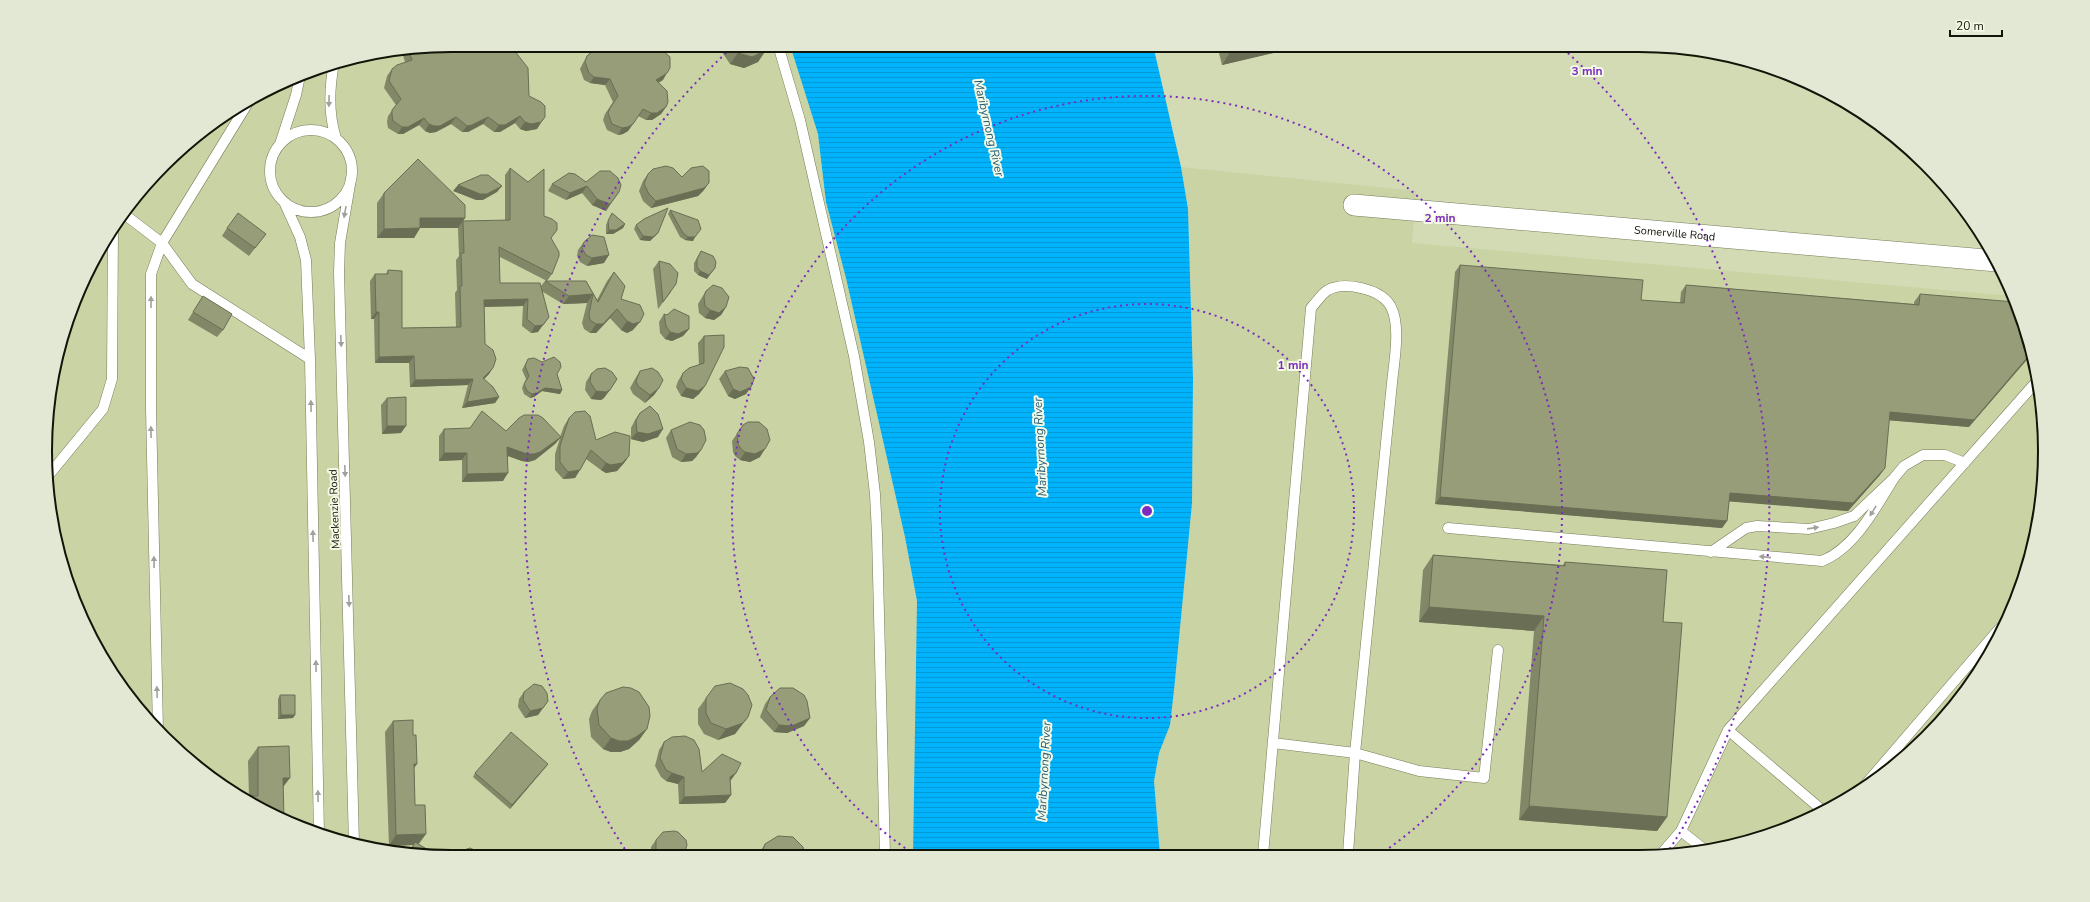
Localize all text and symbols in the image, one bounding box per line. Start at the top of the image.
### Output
scale bar [1950,12,2002,38]
text: 20 m [1956,18,1984,34]
text: 3 min [1571,63,1603,79]
water label: Maribyrnong River [970,78,1008,179]
one-way arrow [326,95,333,107]
one-way arrow [342,206,348,218]
text: 2 min [1424,210,1456,226]
street label: Somerville Road [1634,222,1716,244]
one-way arrow [148,295,154,308]
one-way arrow [338,335,344,348]
text: 1 min [1277,357,1309,373]
water label: Maribyrnong River [1029,396,1051,497]
one-way arrow [308,399,314,412]
one-way arrow [148,425,154,438]
one-way arrow [342,465,348,478]
street label: Mackenzie Road [326,469,343,549]
centre of rings [1140,504,1154,518]
one-way arrow [1870,505,1877,517]
one-way arrow [1807,525,1819,531]
one-way arrow [310,529,316,542]
one-way arrow [1759,554,1771,560]
one-way arrow [151,555,157,568]
one-way arrow [345,595,352,607]
one-way arrow [313,659,319,672]
one-way arrow [154,686,161,698]
water label: Maribyrnong River [1033,720,1055,821]
one-way arrow [315,789,321,802]

